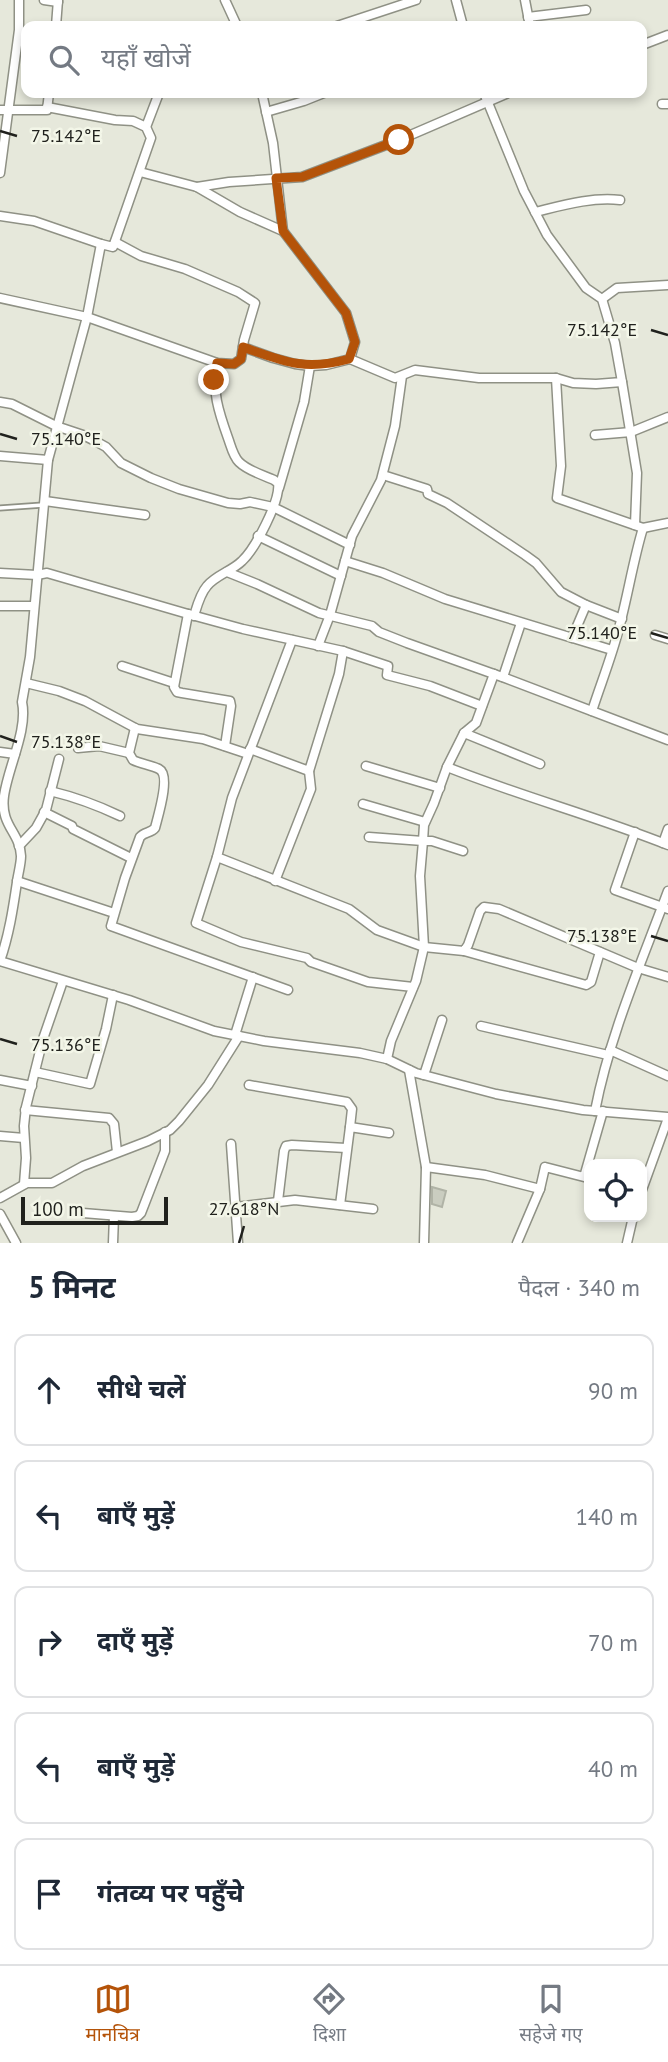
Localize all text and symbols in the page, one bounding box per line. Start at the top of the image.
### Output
search box [21,21,647,98]
icon: search [45,41,83,79]
text: यहाँ खोजें [101,41,191,74]
text: 75.142°E [31,124,101,147]
route start [383,124,414,155]
text: 75.142°E [567,318,637,341]
route end [198,364,229,395]
text: 75.140°E [31,427,101,450]
text: 75.140°E [567,621,637,644]
text: 75.138°E [31,730,101,753]
text: 75.138°E [567,924,637,947]
text: 75.136°E [31,1033,101,1056]
map controls [584,1159,647,1222]
button: locate [584,1159,647,1222]
scale bar [21,1194,168,1226]
text: 100 m [32,1197,84,1221]
text: 27.618°N [209,1197,279,1220]
text: 5 मिनट [28,1267,116,1306]
text: पैदल · 340 m [518,1273,640,1302]
icon: ahead [30,1371,68,1409]
text: सीधे चलें [97,1372,186,1405]
text: 90 m [588,1376,638,1405]
icon: left [30,1497,68,1535]
text: बाएँ मुड़ें [97,1498,175,1531]
text: 140 m [576,1502,638,1531]
icon: right [30,1623,68,1661]
text: दाएँ मुड़ें [97,1624,173,1657]
text: 70 m [588,1628,638,1657]
icon: left [30,1749,68,1787]
text: बाएँ मुड़ें [97,1750,175,1783]
text: 40 m [588,1754,638,1783]
icon: arrive [30,1875,68,1913]
text: गंतव्य पर पहुँचे [97,1876,244,1909]
tab: मानचित्र [85,1980,140,2049]
tab: दिशा [310,1980,348,2049]
tab: सहेजे गए [519,1980,583,2049]

